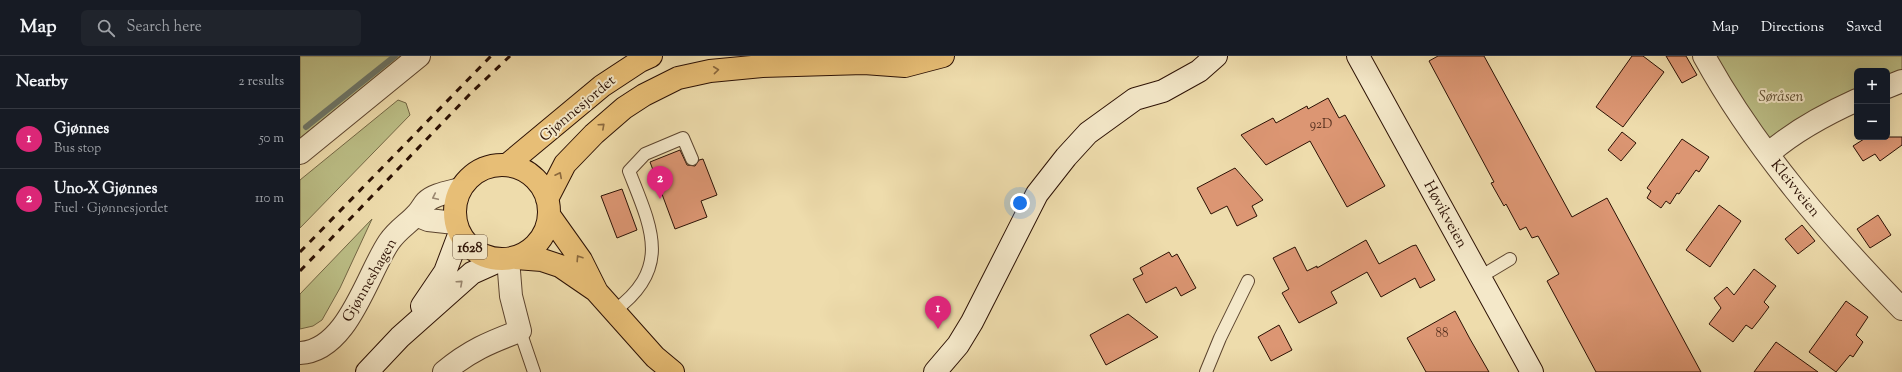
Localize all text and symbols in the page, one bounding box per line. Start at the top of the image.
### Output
search box [81,10,361,46]
text: Map [20,14,57,41]
icon: search [95,17,117,39]
text: Search here [127,17,202,38]
text: Map [1712,18,1739,38]
text: Directions [1761,18,1824,38]
text: Saved [1846,18,1882,38]
one-way arrow [713,66,719,75]
map controls [1854,68,1890,140]
button: + [1854,68,1890,104]
text: Nearby [16,70,68,94]
street label: Gjønnesjordet [535,71,621,147]
text: 2 results [239,73,284,91]
park label: Søråsen [1759,87,1804,108]
button: − [1854,104,1890,140]
house number: 92D [1310,116,1332,134]
text: Gjønnes [54,119,109,140]
one-way arrow [597,124,605,131]
text: 1 [27,130,31,148]
text: 50 m [259,130,284,148]
text: Bus stop [54,140,101,158]
street label: Kleivveien [1765,156,1825,222]
pin: 2 [647,166,673,199]
one-way arrow [554,172,562,179]
street label: Høvikveien [1418,177,1472,252]
text: Uno-X Gjønnes [54,179,157,200]
text: 2 [26,190,32,208]
text: 110 m [255,190,284,208]
one-way arrow [432,192,439,200]
your location [1010,193,1030,213]
text: Fuel · Gjønnesjordet [54,200,168,218]
street label: Gjønneshagen [338,235,403,327]
road number: 1628 [453,235,487,259]
one-way arrow [576,255,583,262]
one-way arrow [456,281,463,288]
pin: 1 [925,296,951,329]
house number: 88 [1436,325,1449,343]

